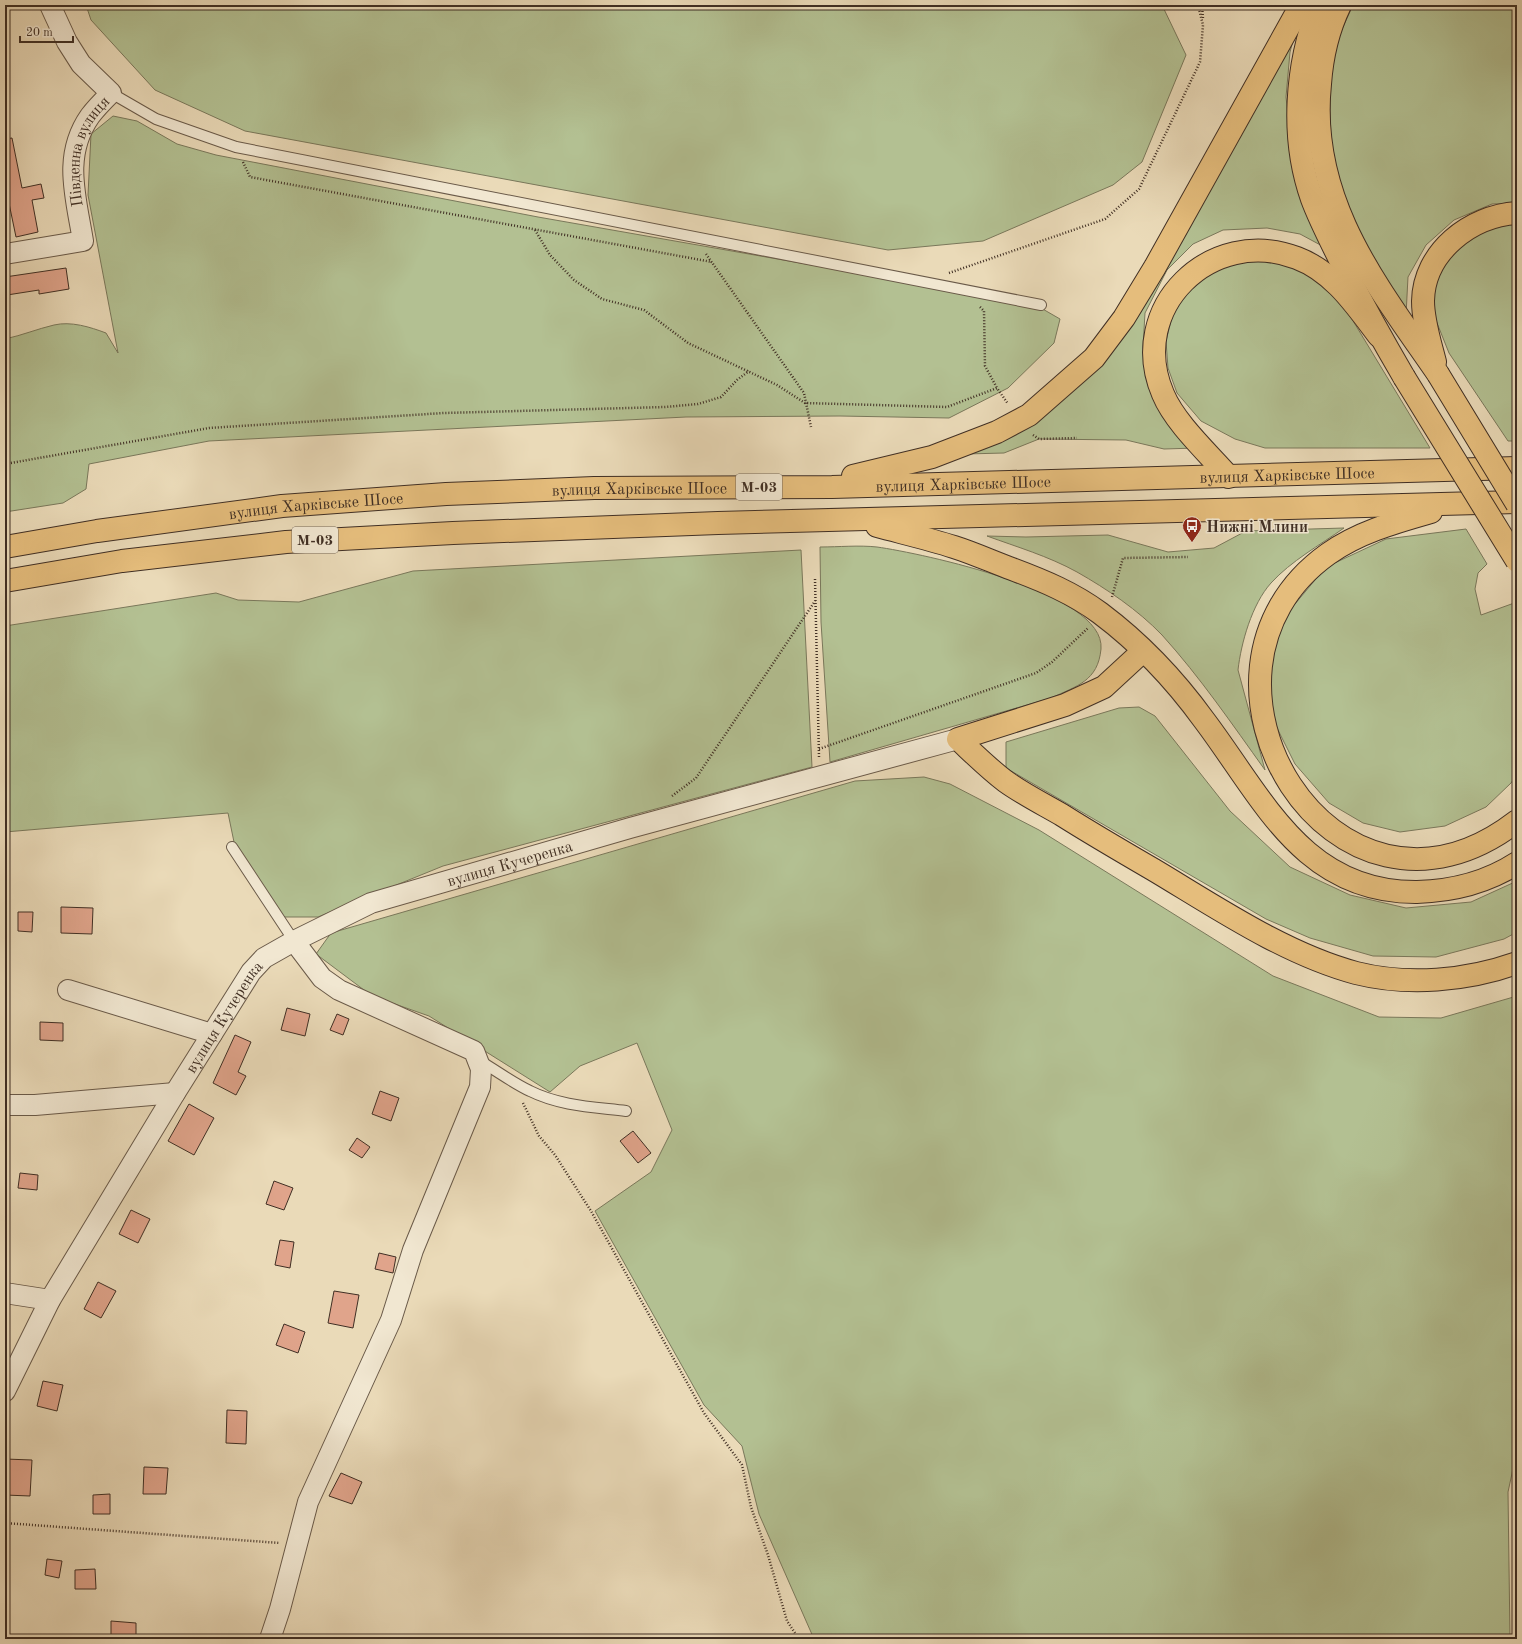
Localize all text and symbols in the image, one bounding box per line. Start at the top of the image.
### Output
scale bar [20,18,73,44]
text: 20 m [26,27,53,39]
street label: Південна вулиця [67,94,113,208]
street label: вулиця Харківське Шосе [1199,466,1375,487]
road number: М-03 [736,474,782,500]
street label: вулиця Харківське Шосе [876,475,1051,496]
street label: вулиця Харківське Шосе [552,481,727,500]
street label: вулиця Харківське Шосе [228,491,404,523]
bus stop icon: Нижні Млини [1181,515,1203,543]
place label: Нижні Млини [1206,520,1308,536]
road number: М-03 [292,527,338,553]
street label: вулиця Кучеренка [446,839,575,890]
street label: вулиця Кучеренка [184,959,267,1076]

